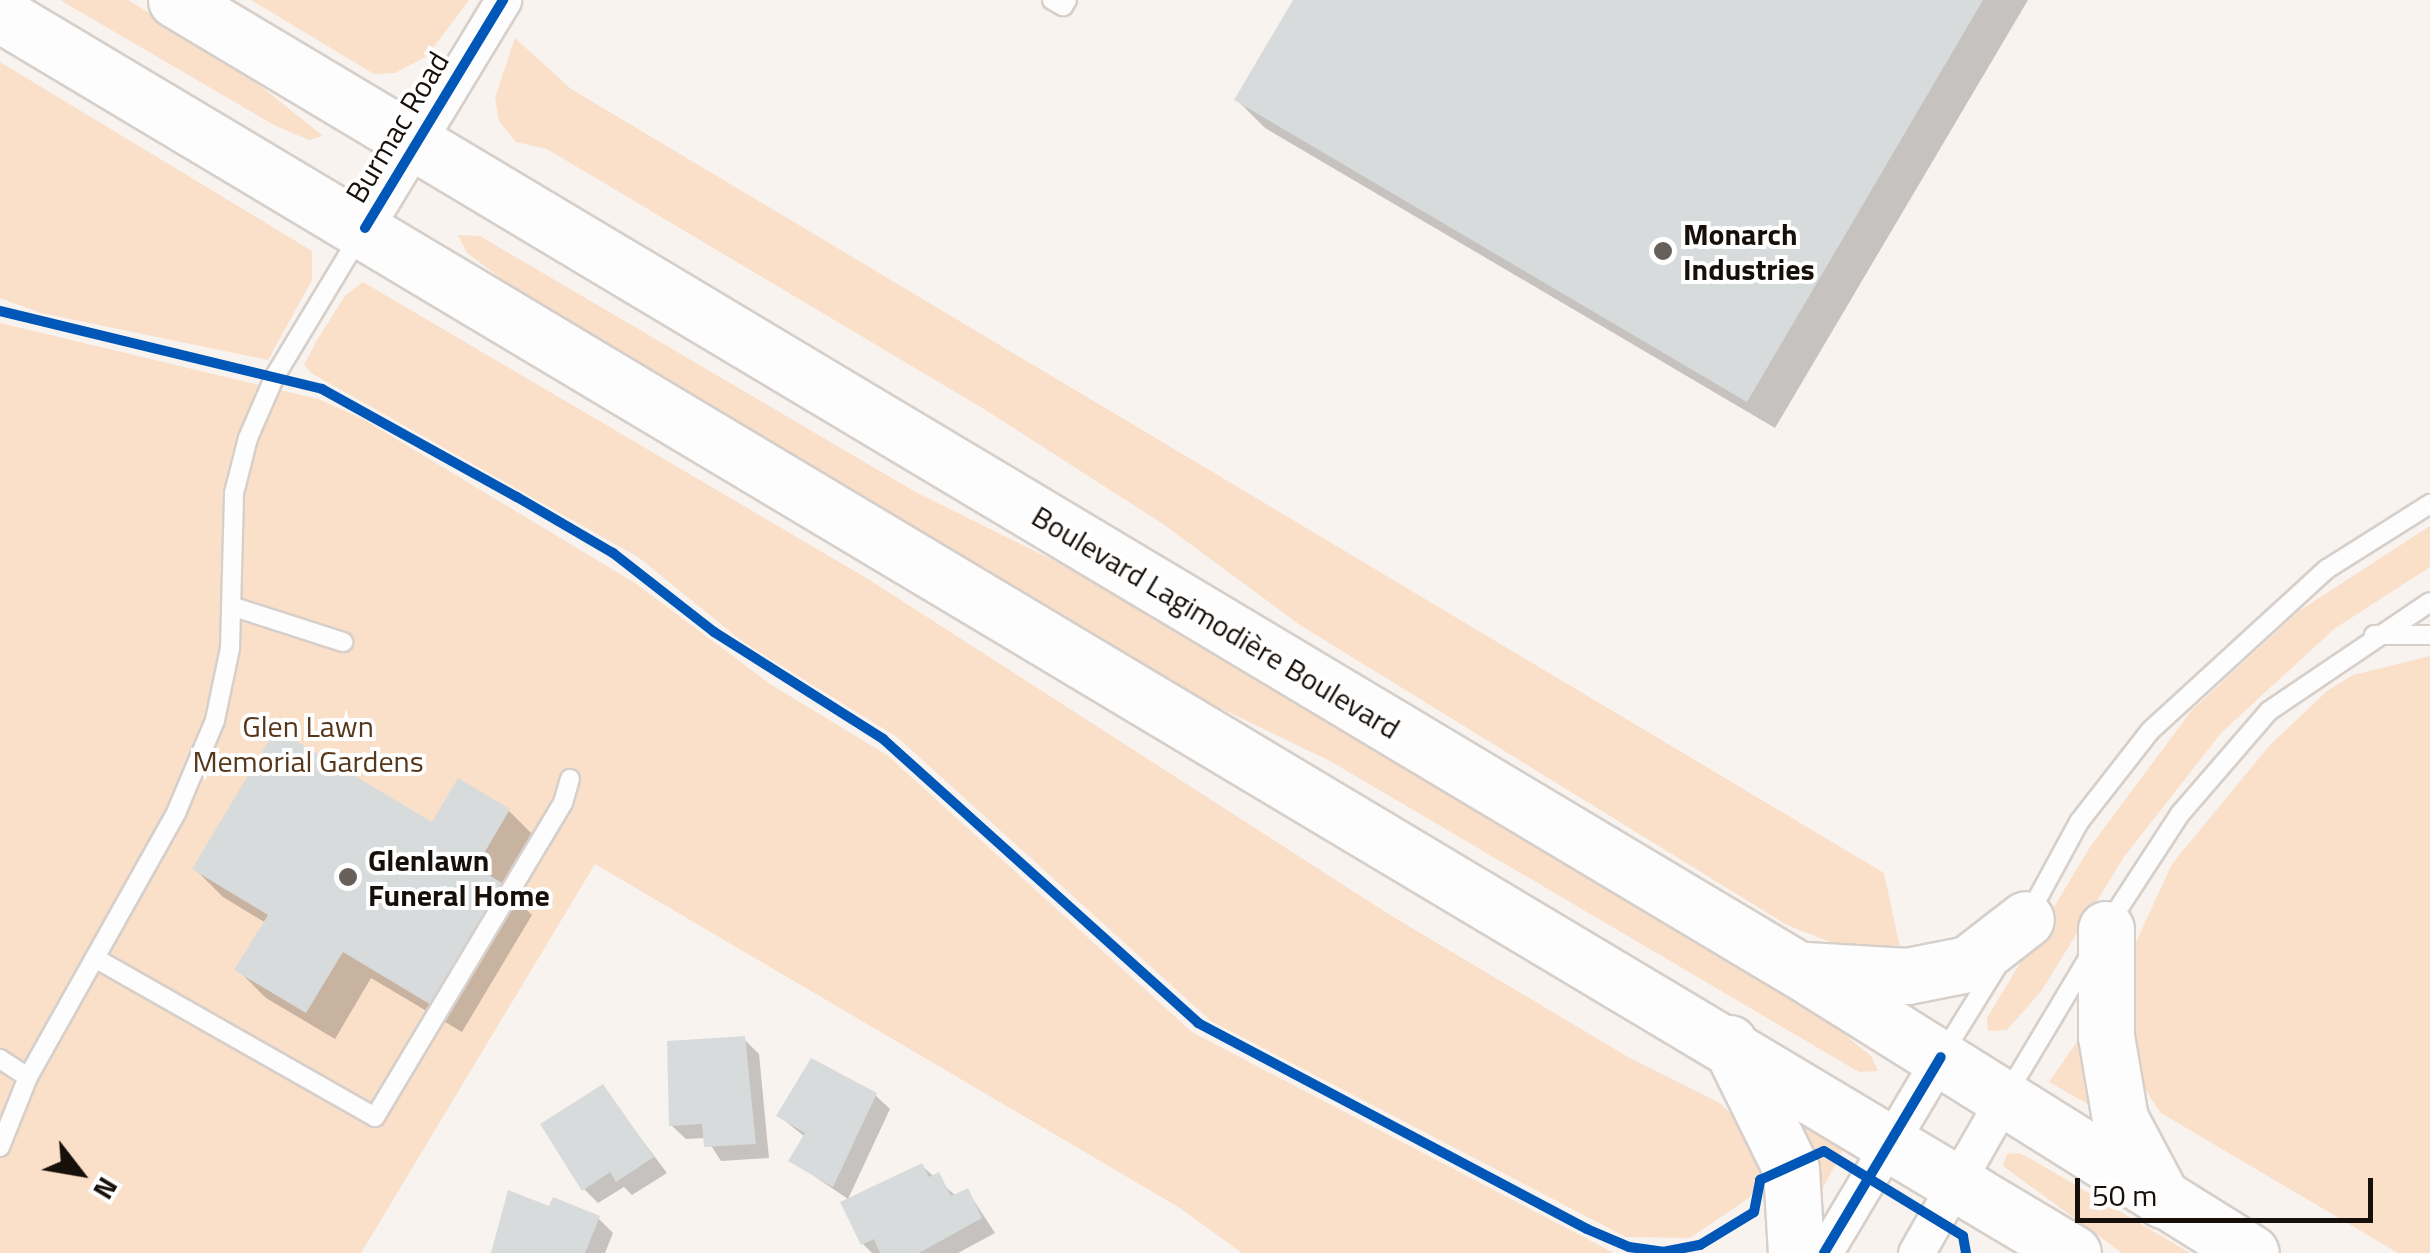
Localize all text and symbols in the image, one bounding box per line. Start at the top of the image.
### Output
street label: Burmac Road [338,45,456,209]
place label: Monarch Industries [1683,216,1815,286]
marker: Monarch Industries [1652,240,1674,262]
street label: Boulevard Lagimodière Boulevard [1026,498,1406,746]
park label: Glen Lawn Memorial Gardens [192,708,424,778]
place label: Glenlawn Funeral Home [368,842,550,912]
marker: Glenlawn Funeral Home [337,866,359,888]
north arrow [30,1123,130,1223]
scale bar [2080,1158,2378,1220]
text: N [83,1169,130,1208]
text: 50 m [2092,1172,2157,1218]

